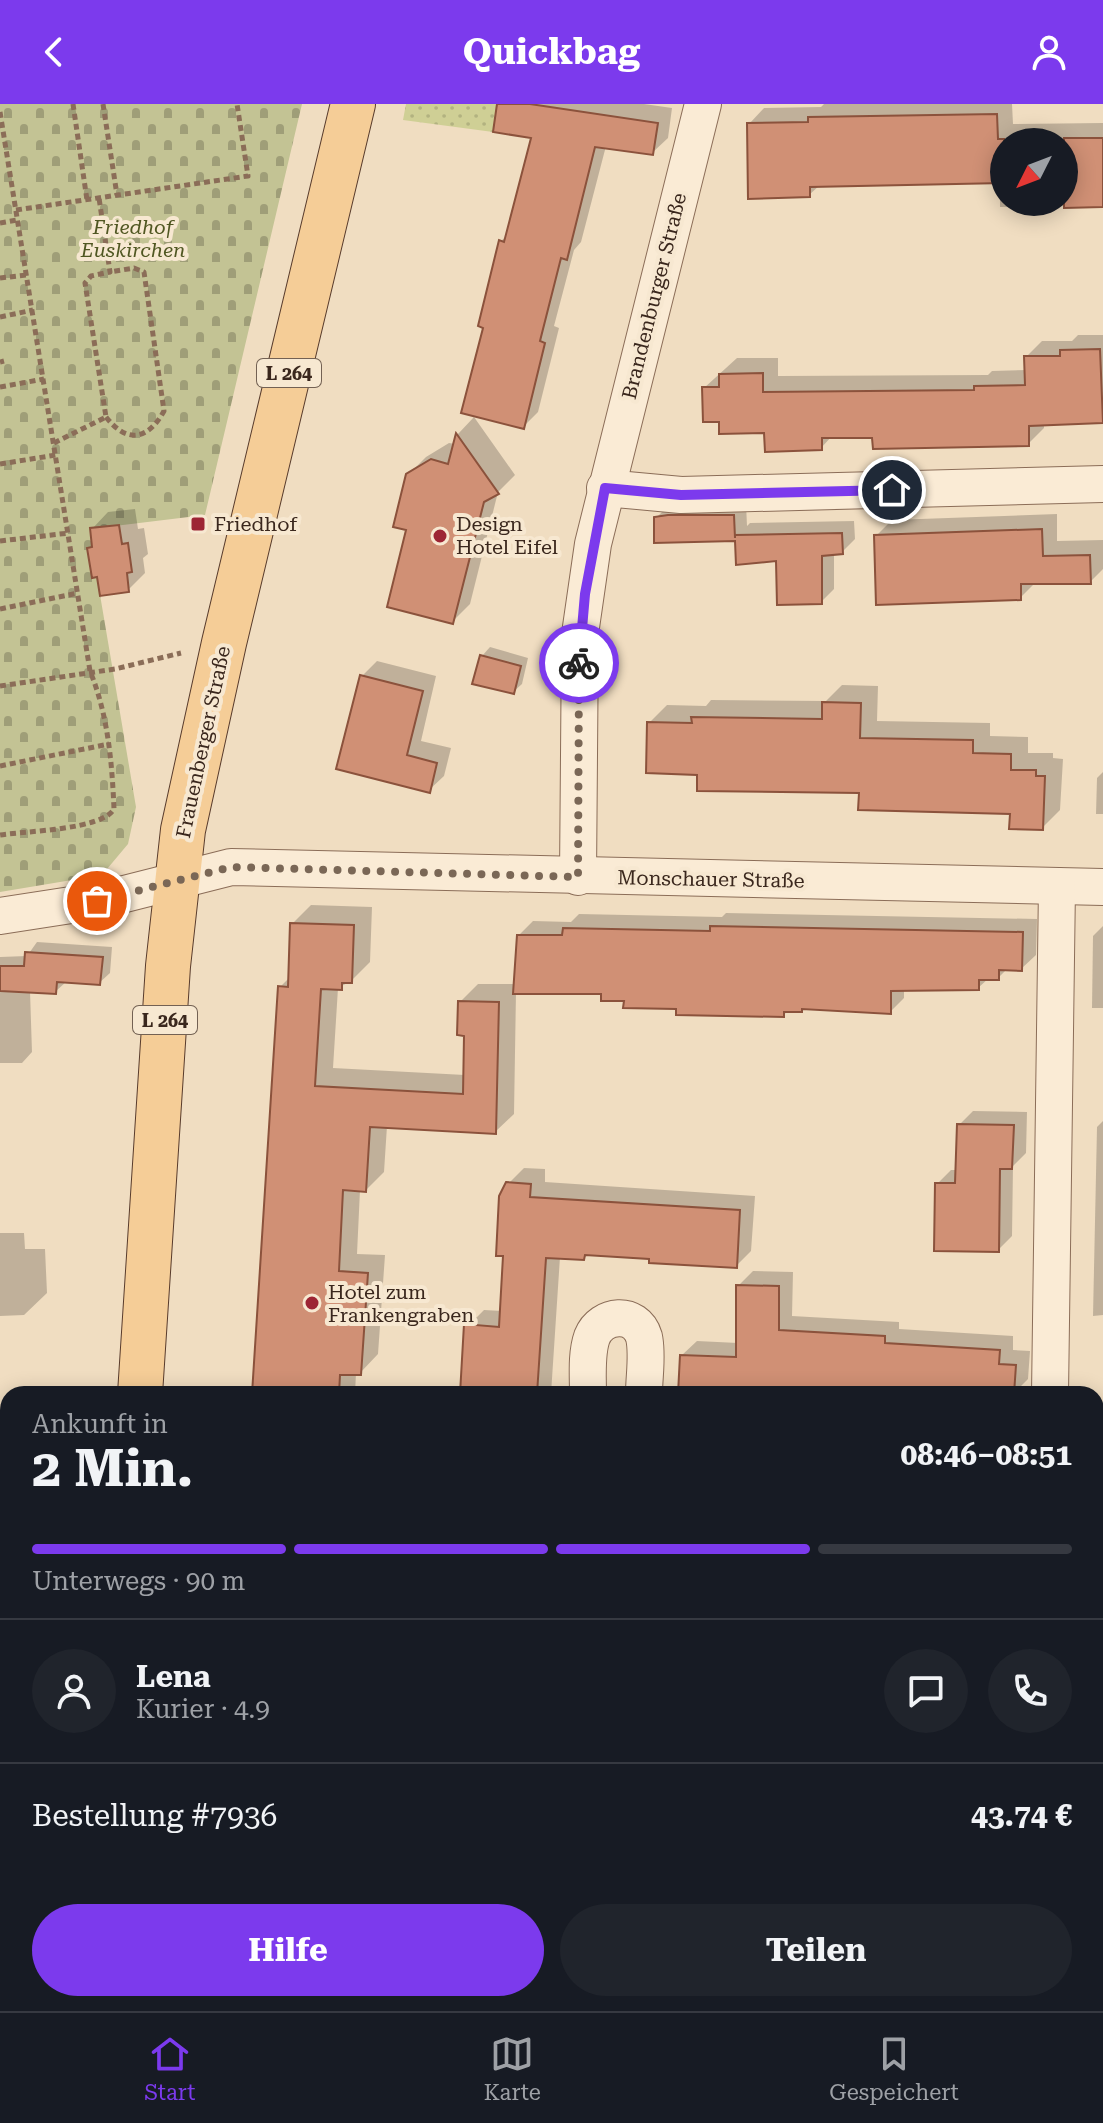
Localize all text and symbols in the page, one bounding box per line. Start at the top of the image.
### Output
icon: back [32,30,76,74]
icon: person [1027,30,1071,74]
text: Quickbag [463,31,640,73]
north arrow [990,128,1078,216]
map controls [990,128,1078,216]
street label: Brandenburger Straße [617,190,691,402]
park label: Friedhof Euskirchen [80,215,185,262]
road number: L 264 [257,359,321,387]
pin [858,456,926,524]
icon: home [870,468,914,512]
place label: Friedhof [214,512,298,536]
place label: Design Hotel Eifel [456,512,558,559]
marker: Friedhof [189,515,207,533]
marker: Design Hotel Eifel [431,527,449,545]
courier [539,623,619,703]
icon: bike [557,641,601,685]
street label: Frauenberger Straße [171,644,235,840]
street label: Monschauer Straße [617,865,805,893]
pin [63,867,131,935]
icon: bag [75,879,119,923]
road number: L 264 [133,1006,197,1034]
place label: Hotel zum Frankengraben [328,1280,474,1327]
marker: Hotel zum Frankengraben [303,1294,321,1312]
text: Ankunft in [32,1409,168,1439]
text: 08:46–08:51 [900,1437,1072,1472]
text: 2 Min. [32,1438,193,1499]
text: Unterwegs · 90 m [32,1566,245,1596]
button: person [32,1649,116,1733]
button: chat [884,1649,968,1733]
button: phone [988,1649,1072,1733]
text: Lena [136,1659,211,1694]
text: Kurier · 4.9 [136,1694,270,1724]
text: Bestellung #7936 [32,1798,277,1833]
text: 43.74 € [971,1798,1072,1833]
button: Hilfe [32,1904,544,1996]
button: Teilen [560,1904,1072,1996]
tab: Start [144,2032,195,2105]
tab: Karte [484,2032,541,2105]
tab: Gespeichert [829,2032,959,2105]

